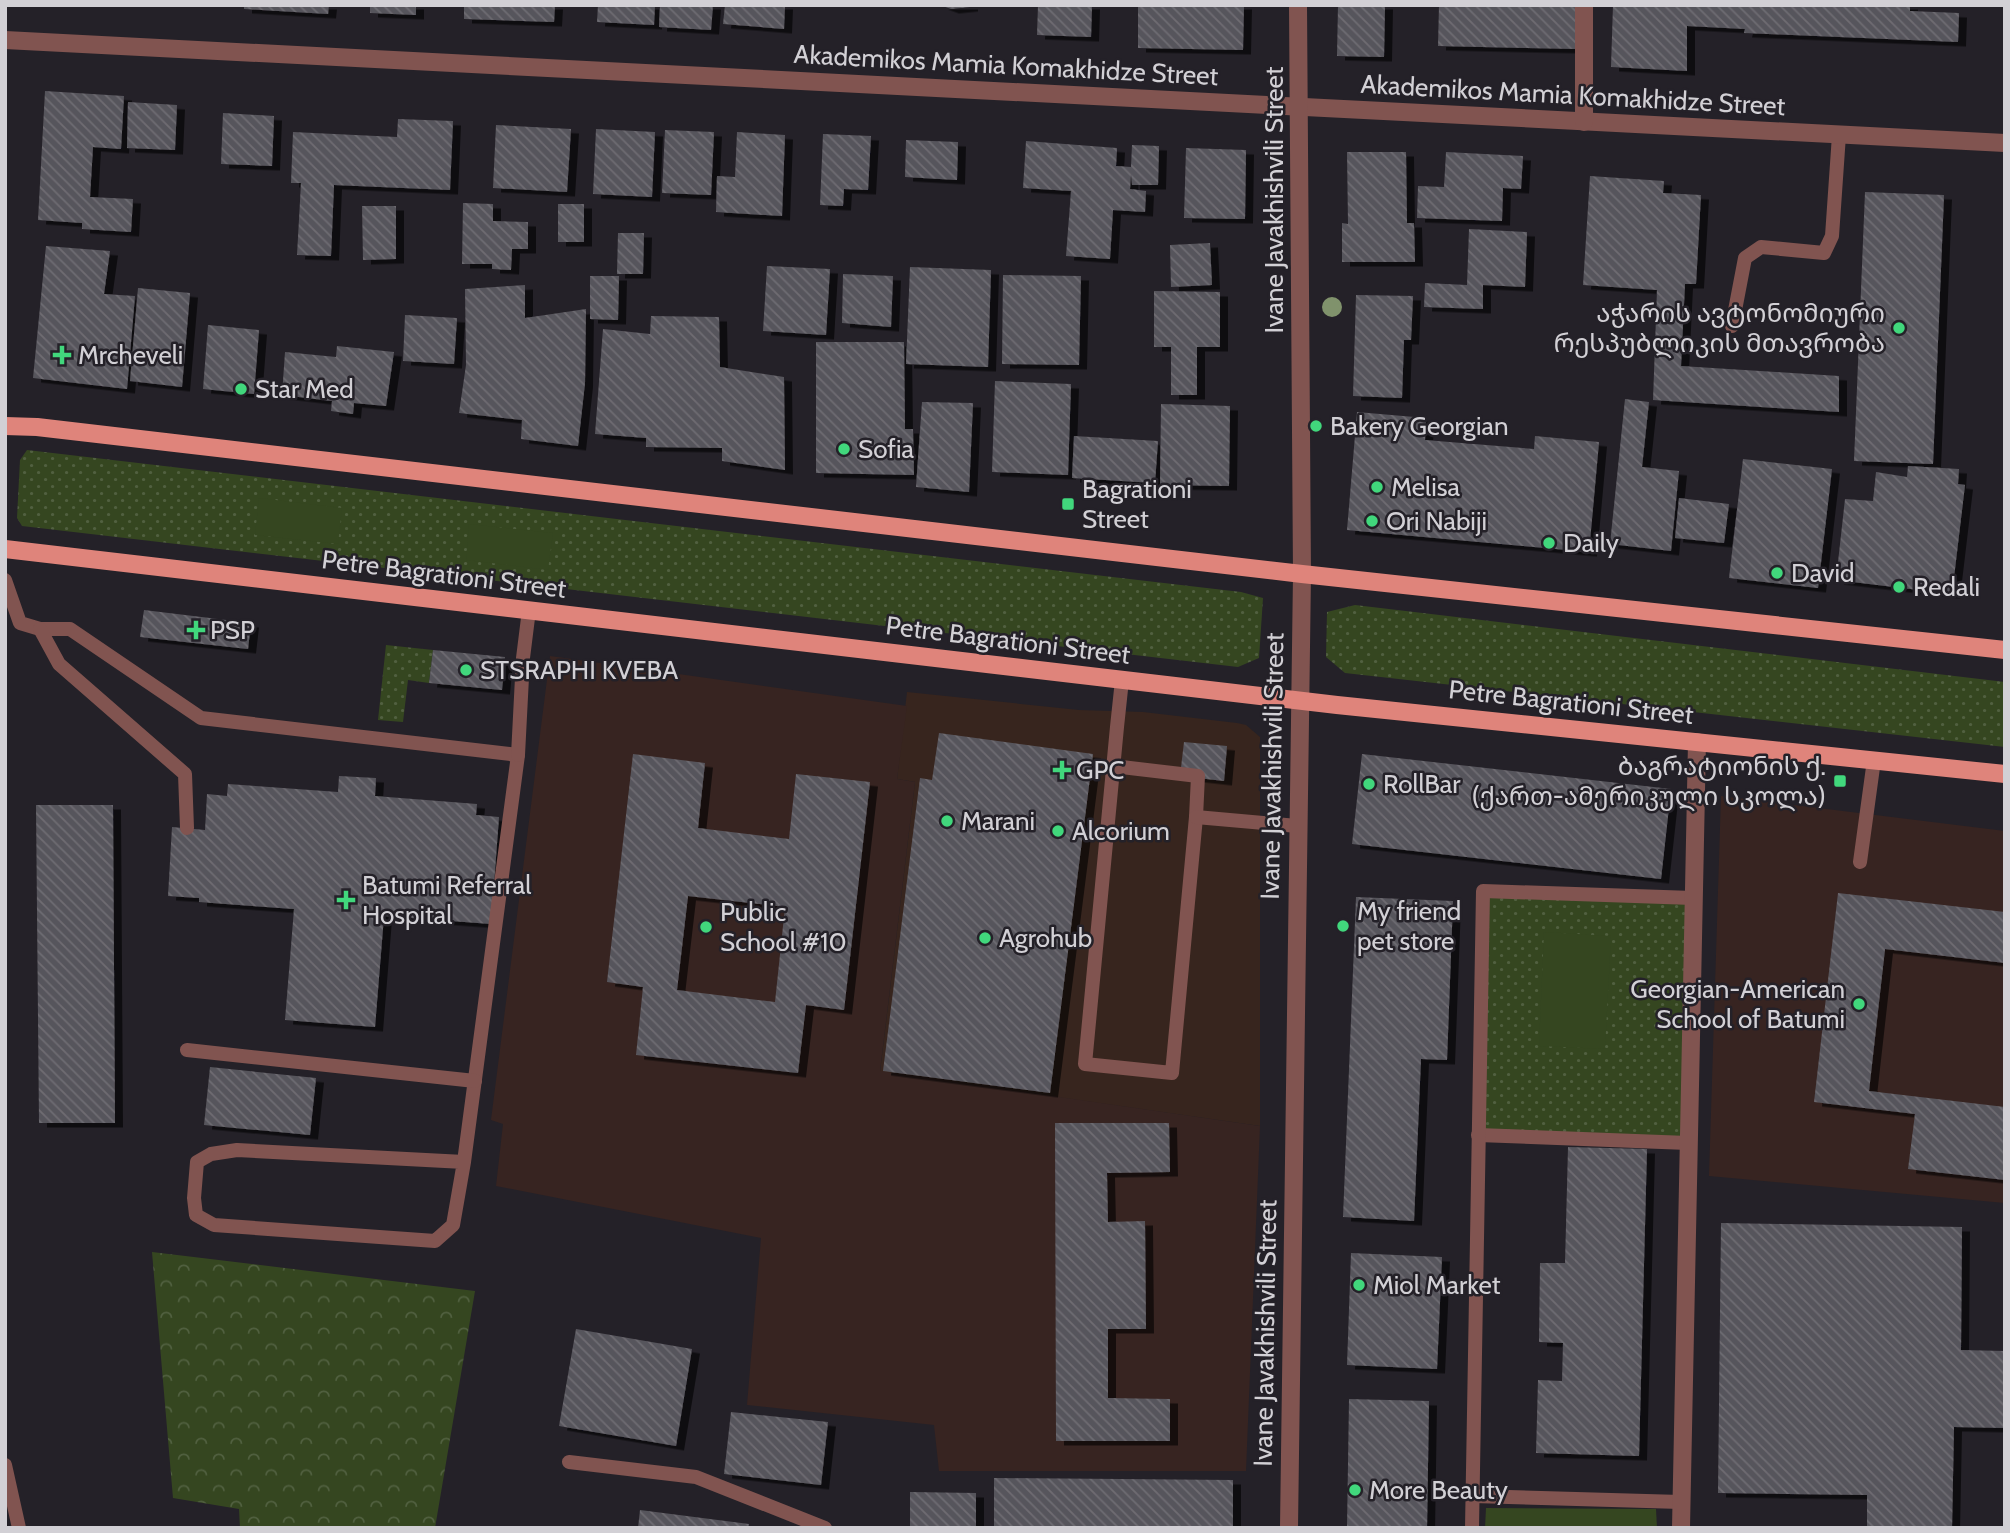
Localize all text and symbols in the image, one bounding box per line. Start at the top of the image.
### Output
street label: Akademikos Mamia Komakhidze Street [793,38,1219,92]
street label: Ivane Javakhishvili Street [1258,66,1290,334]
street label: Akademikos Mamia Komakhidze Street [1360,68,1786,122]
place label: აჭარის ავტონომიური რესპუბლიკის მთავრობა [1554,297,1885,359]
marker: აჭარის ავტონომიური რესპუბლიკის მთავრობა [1891,320,1907,336]
place label: Mrcheveli [78,339,183,371]
marker: Mrcheveli [52,345,72,365]
place label: Star Med [255,373,354,405]
marker: Star Med [233,381,249,397]
place label: Bakery Georgian [1330,410,1509,442]
marker: Bakery Georgian [1308,418,1324,434]
place label: Sofia [858,433,914,465]
marker: Sofia [836,441,852,457]
place label: Melisa [1391,471,1461,503]
place label: Bagrationi Street [1082,473,1192,535]
marker: Melisa [1369,479,1385,495]
marker: Bagrationi Street [1060,496,1076,512]
place label: Ori Nabiji [1386,505,1487,537]
marker: Ori Nabiji [1364,513,1380,529]
place label: Daily [1563,527,1619,559]
marker: Daily [1541,535,1557,551]
street label: Petre Bagrationi Street [320,543,568,605]
place label: David [1791,557,1854,589]
marker: David [1769,565,1785,581]
place label: Redali [1913,571,1980,603]
marker: Redali [1891,579,1907,595]
street label: Petre Bagrationi Street [884,609,1132,671]
place label: PSP [210,614,255,646]
marker: PSP [188,622,204,638]
street label: Ivane Javakhishvili Street [1254,632,1290,900]
place label: STSRAPHI KVEBA [480,654,678,686]
marker: STSRAPHI KVEBA [458,662,474,678]
street label: Petre Bagrationi Street [1447,673,1695,731]
place label: ბაგრატიონის ქ. (ქართ-ამერიკული სკოლა) [1471,750,1826,812]
place label: GPC [1076,754,1124,786]
marker: GPC [1054,762,1070,778]
place label: RollBar [1383,768,1461,800]
marker: ბაგრატიონის ქ. (ქართ-ამერიკული სკოლა) [1832,773,1848,789]
marker: RollBar [1361,776,1377,792]
place label: Marani [961,805,1035,837]
marker: Marani [939,813,955,829]
place label: Alcorium [1072,815,1170,847]
marker: Alcorium [1050,823,1066,839]
place label: Batumi Referral Hospital [362,869,531,931]
marker: Batumi Referral Hospital [336,890,356,910]
place label: My friend pet store [1357,895,1461,957]
place label: Public School #10 [720,896,847,958]
marker: My friend pet store [1335,918,1351,934]
marker: Public School #10 [698,919,714,935]
place label: Agrohub [999,922,1092,954]
marker: Agrohub [977,930,993,946]
place label: Georgian-American School of Batumi [1630,973,1845,1035]
marker: Georgian-American School of Batumi [1851,996,1867,1012]
street label: Ivane Javakhishvili Street [1247,1199,1283,1467]
place label: Miol Market [1373,1269,1501,1301]
marker: Miol Market [1351,1277,1367,1293]
place label: More Beauty [1369,1474,1508,1506]
marker: More Beauty [1347,1482,1363,1498]

